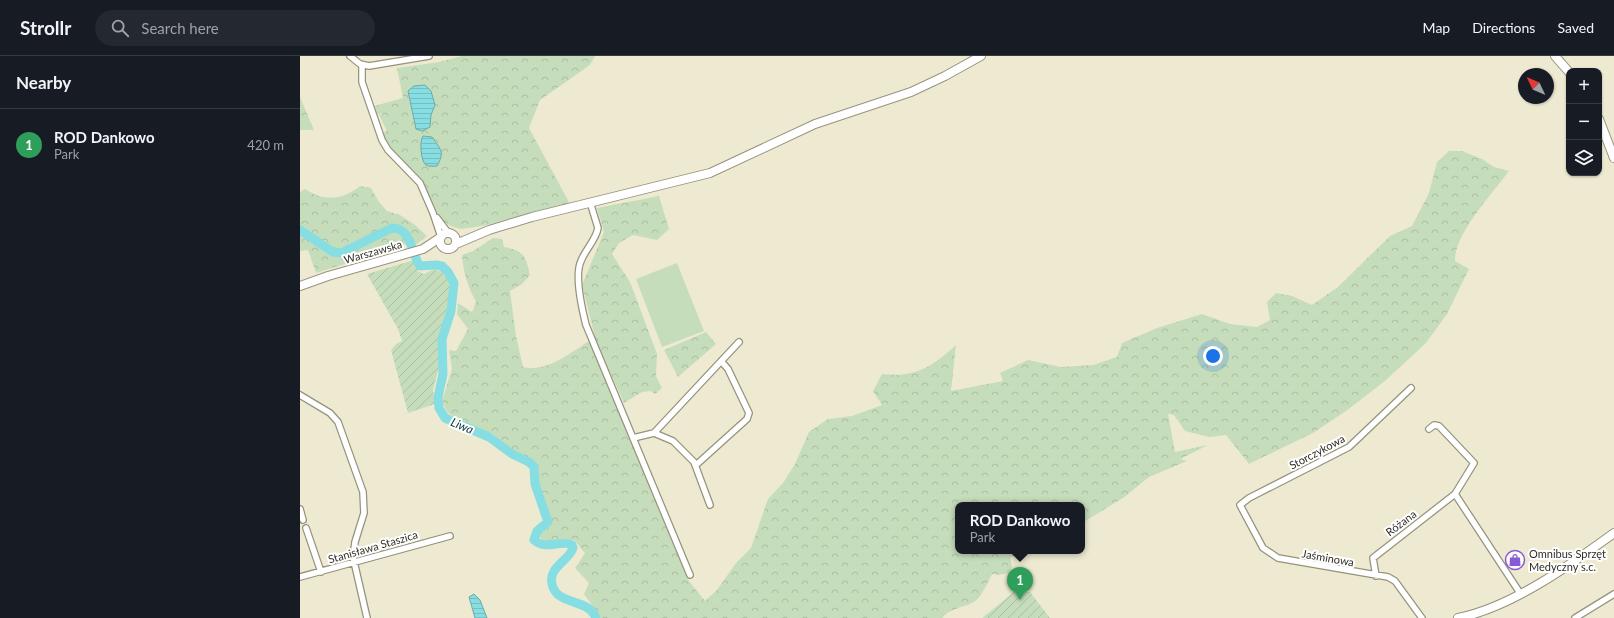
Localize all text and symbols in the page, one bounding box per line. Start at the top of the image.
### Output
search box [95,10,375,46]
text: Strollr [20,16,71,39]
icon: search [109,17,131,39]
text: Search here [141,19,219,37]
text: Map [1423,19,1450,36]
text: Directions [1472,19,1535,36]
text: Saved [1557,19,1594,36]
north arrow [1518,68,1554,104]
map controls [1566,68,1602,176]
button: + [1566,68,1602,104]
text: Nearby [16,72,71,93]
button: − [1566,104,1602,140]
text: ROD Dankowo [54,128,155,146]
text: 1 [25,137,33,153]
text: 420 m [247,137,284,153]
button: layers [1566,140,1602,176]
text: Park [54,146,79,162]
street label: Warszawska [342,237,403,266]
your location [1203,346,1223,366]
water label: Liwa [449,414,476,437]
street label: Storczykowa [1287,431,1347,472]
popup [955,502,1085,554]
street label: Różana [1383,507,1418,538]
text: ROD Dankowo [970,511,1070,529]
street label: Stanisława Staszica [327,528,419,566]
text: Park [970,529,995,545]
street label: Jaśminowa [1301,547,1355,568]
place label: Omnibus Sprzęt Medyczny s.c. [1529,547,1606,573]
shop icon: Omnibus Sprzęt Medyczny s.c. [1504,549,1526,571]
pin: 1 [1007,567,1033,600]

